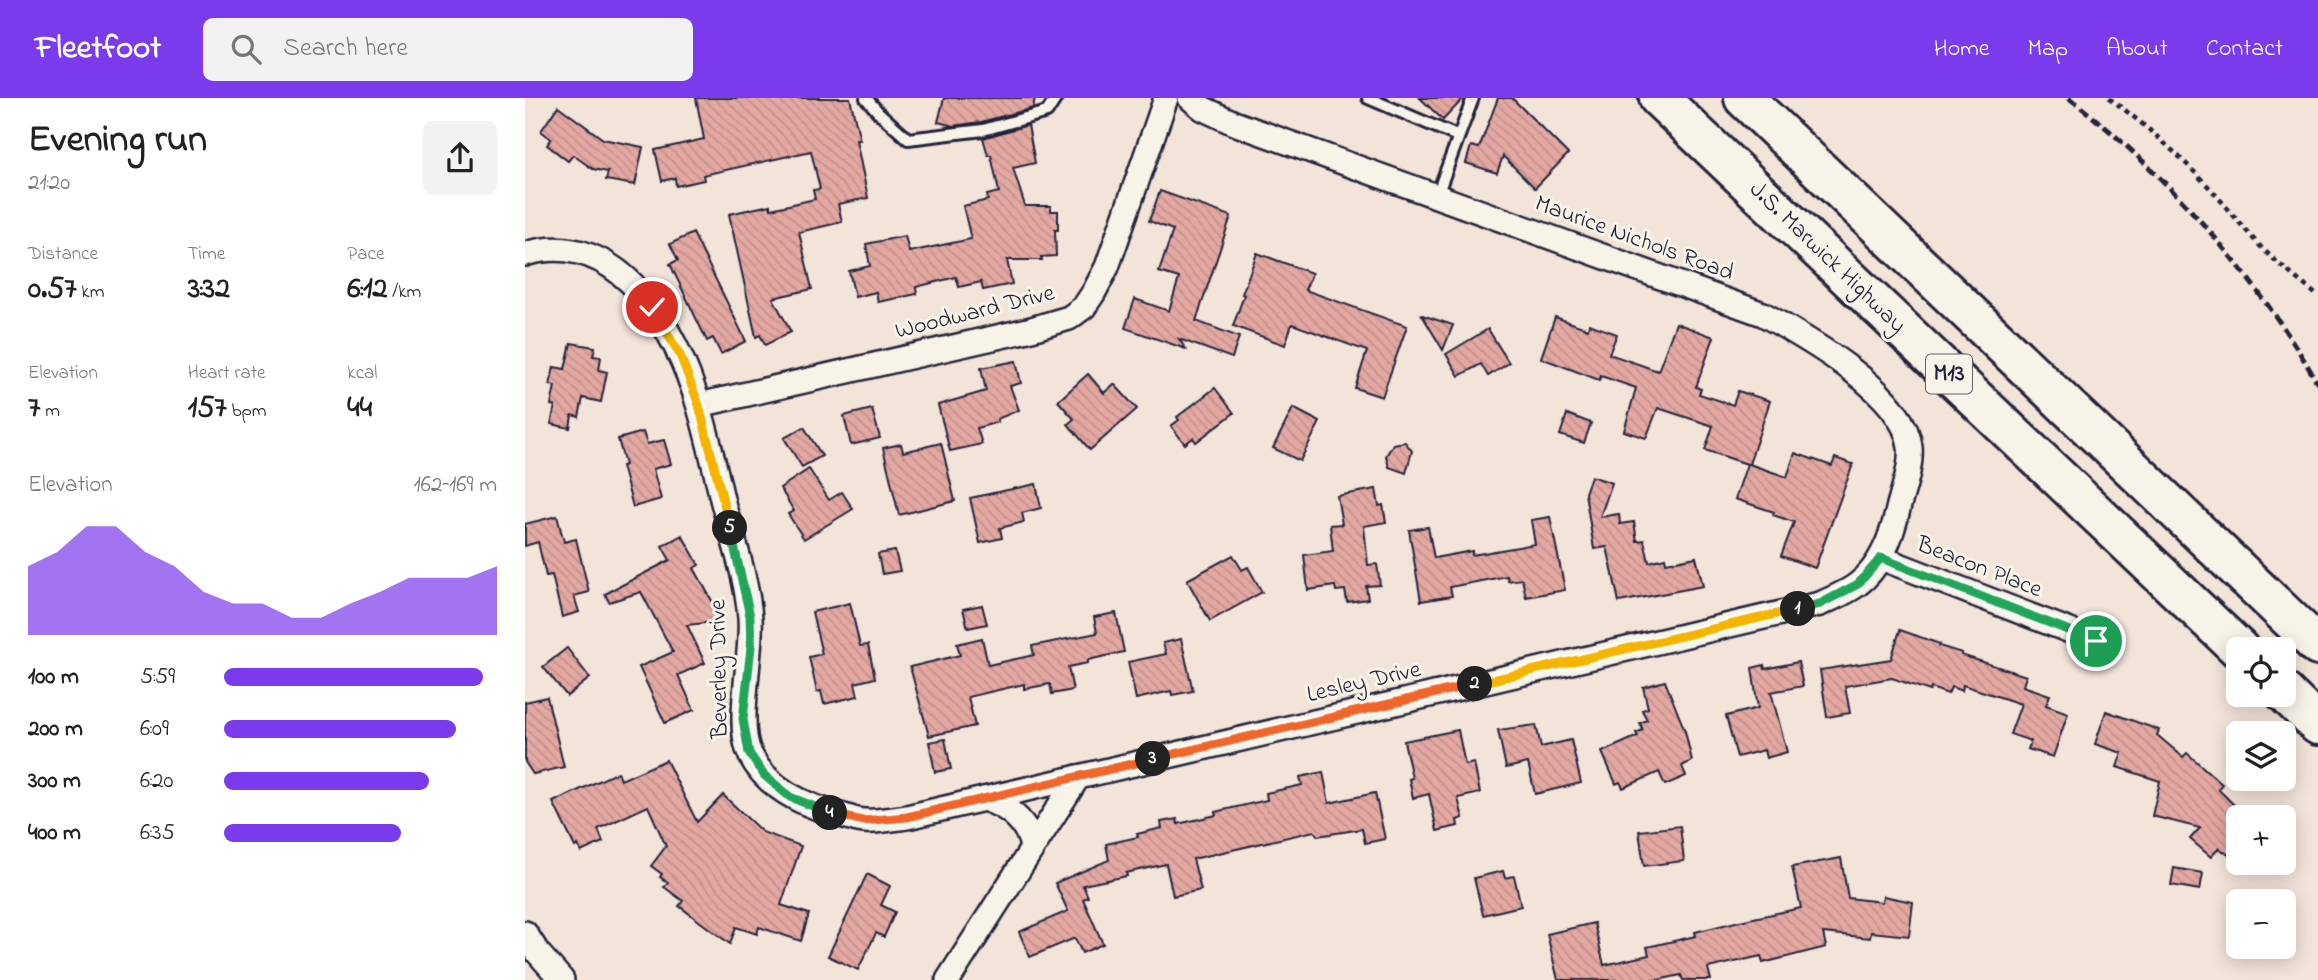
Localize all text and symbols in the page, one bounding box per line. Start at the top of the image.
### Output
search box [203,18,693,81]
text: Fleetfoot [35,25,161,73]
icon: search [227,30,265,68]
text: Search here [283,30,408,68]
text: Home [1934,32,1990,67]
text: Map [2028,32,2068,67]
text: About [2106,32,2168,67]
text: Contact [2206,32,2283,67]
text: Evening run [28,113,207,169]
button: share [423,121,497,195]
text: 21:20 [28,167,70,200]
street label: J.S. Marwick Highway [1740,174,1913,343]
street label: Maurice Nichols Road [1530,187,1739,291]
text: Distance [28,241,98,268]
text: Time [188,241,225,268]
text: Pace [347,241,384,268]
text: 0.57 [28,268,77,312]
text: 3:32 [188,268,230,312]
text: 6:12 [347,268,388,312]
street label: Woodward Drive [892,276,1058,350]
pin [622,277,682,337]
text: km [77,279,104,306]
text: /km [388,279,421,306]
icon: check [633,288,671,326]
road number: M13 [1926,354,1972,394]
text: Elevation [28,360,98,387]
text: Heart rate [188,360,266,387]
text: kcal [347,360,378,387]
text: 7 [28,387,40,431]
text: 157 [188,387,227,431]
text: 44 [347,387,372,431]
text: m [40,398,60,425]
text: bpm [227,398,267,425]
text: Elevation [28,469,113,502]
text: 162–169 m [414,469,497,502]
pin: 5 [713,510,747,546]
text: 5 [724,514,735,541]
street label: Beacon Place [1910,528,2047,608]
pin: 1 [1781,592,1815,626]
text: 1 [1794,595,1801,622]
street label: Beverley Drive [701,599,740,740]
pin [2066,611,2126,671]
icon: arrive [2077,622,2115,660]
map controls [2226,637,2296,959]
button: locate [2226,637,2296,707]
street label: Lesley Drive [1304,653,1425,714]
text: 100 m [28,661,79,694]
text: 5:59 [140,661,175,694]
pin: 2 [1457,666,1493,702]
text: 2 [1470,670,1479,697]
text: 200 m [28,713,83,746]
text: 6:09 [140,713,169,746]
button: layers [2226,721,2296,791]
pin: 3 [1135,742,1171,776]
text: 3 [1149,745,1156,772]
text: 300 m [28,765,81,798]
text: 6:20 [140,765,173,798]
pin: 4 [813,796,847,830]
text: 4 [826,799,833,826]
button: + [2226,805,2296,875]
text: 400 m [28,817,81,850]
text: 6:35 [140,817,175,850]
button: − [2226,889,2296,959]

